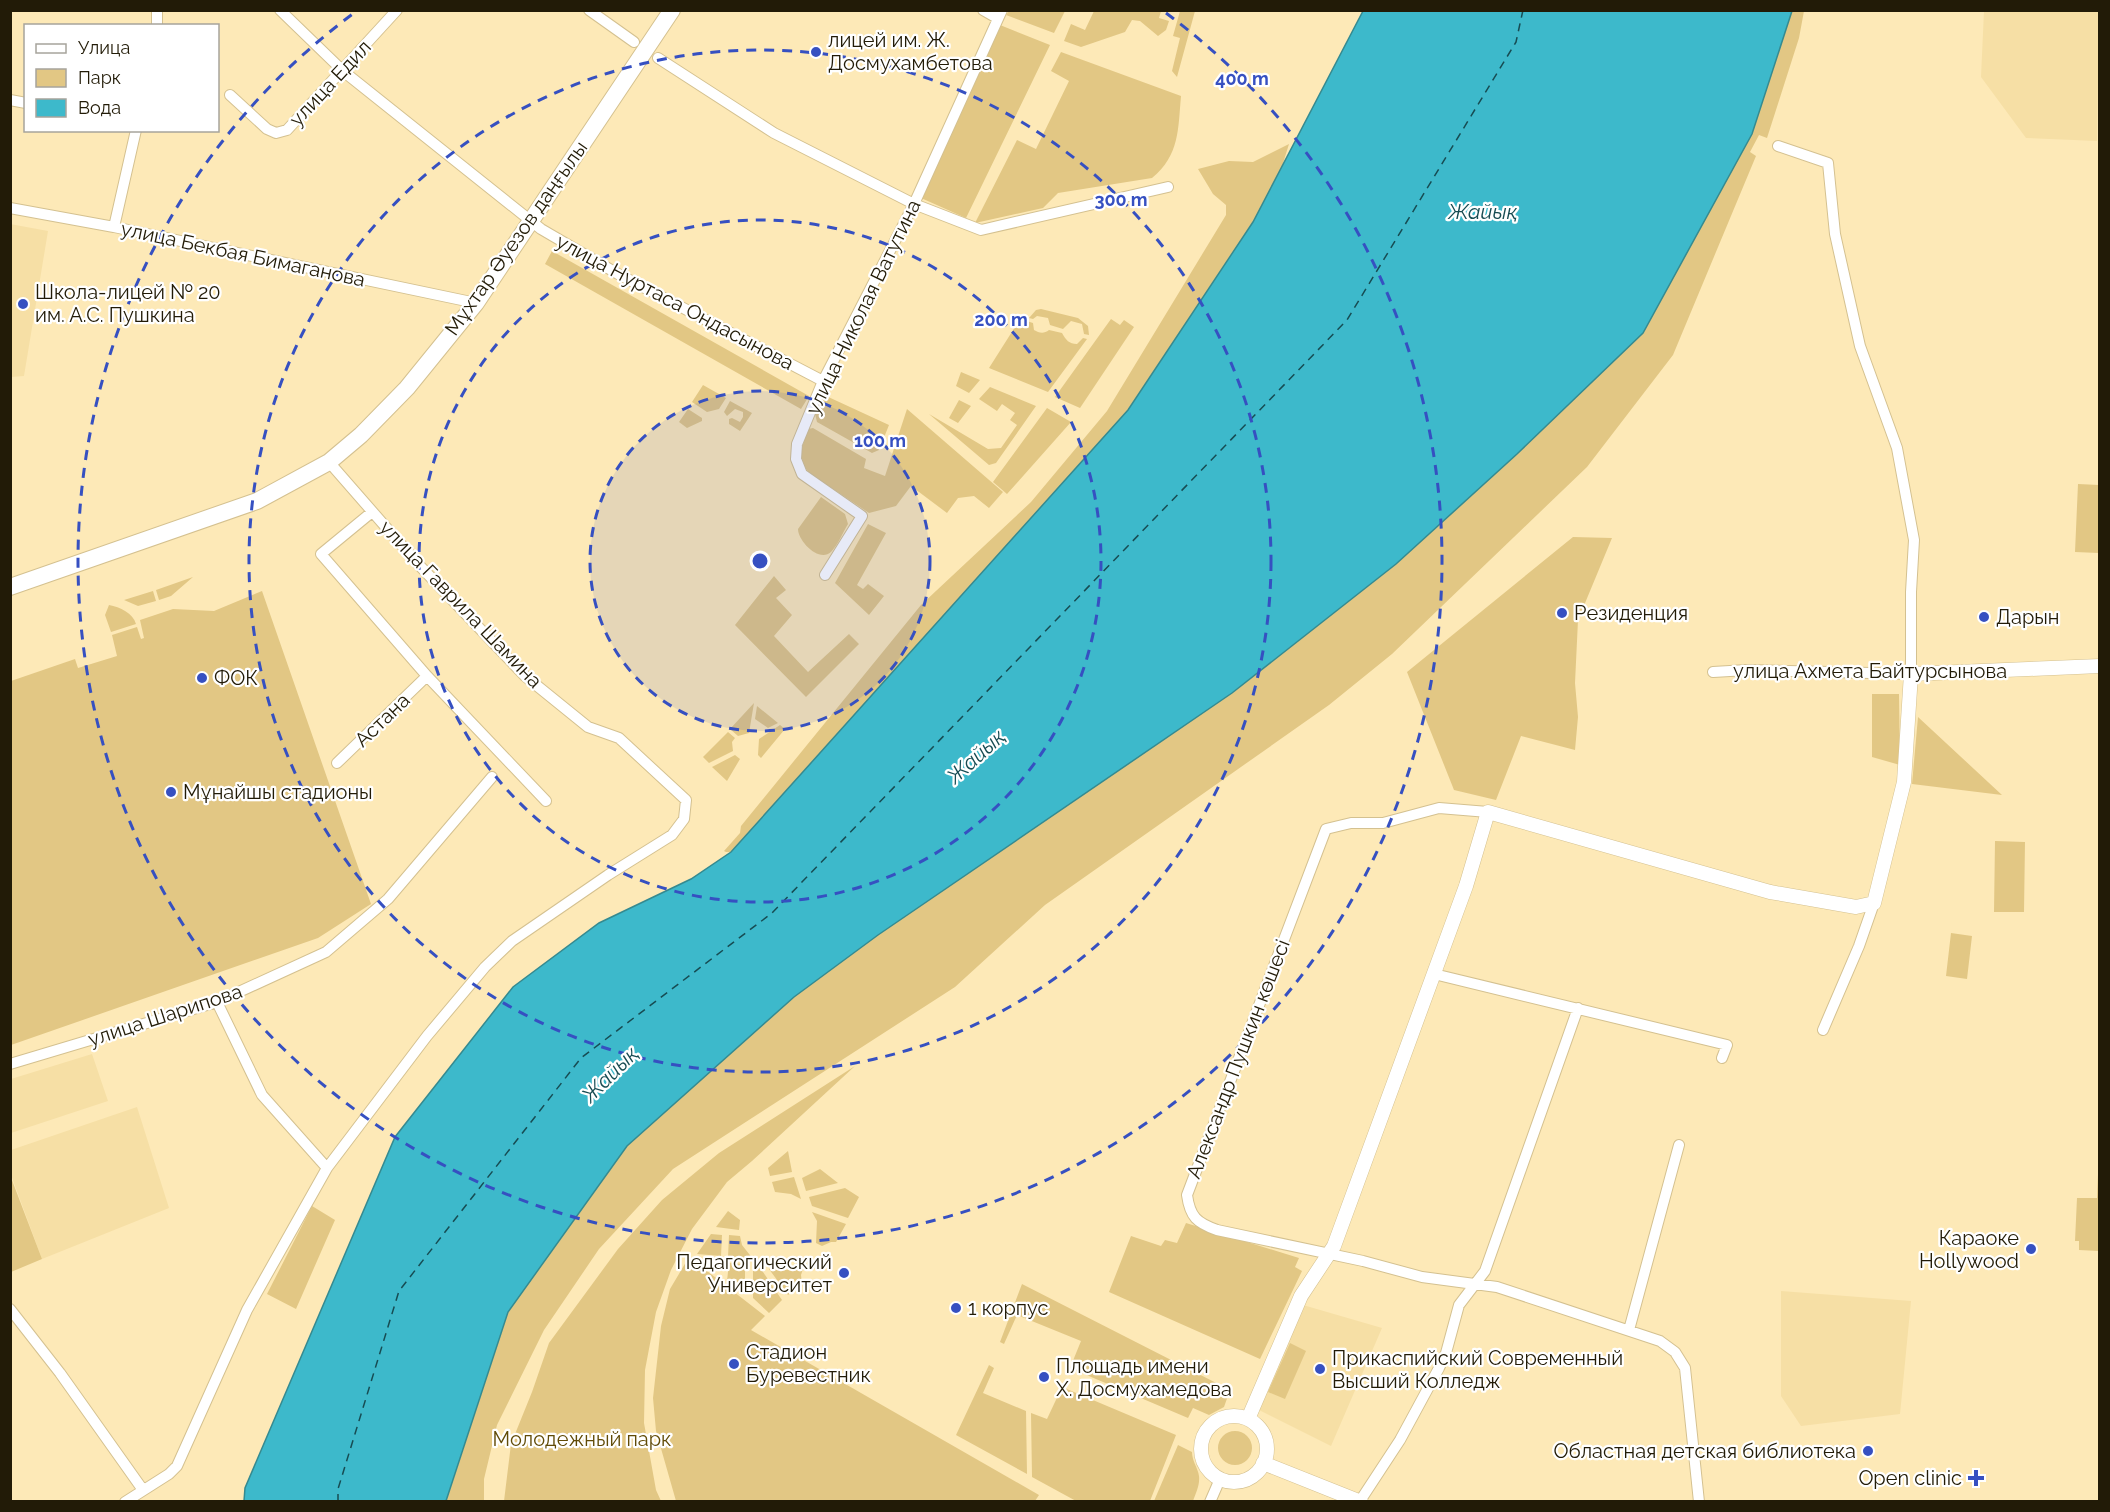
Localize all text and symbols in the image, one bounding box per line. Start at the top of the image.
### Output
legend [24,24,219,132]
place label: лицей им. Ж. Досмухамбетова [828,28,993,75]
street label: улица Едил [284,35,376,131]
text: Улица [78,37,130,58]
marker: лицей им. Ж. Досмухамбетова [809,45,823,59]
text: Парк [78,67,121,88]
text: 400 m [1215,68,1269,89]
text: Вода [78,97,121,118]
street label: Мұхтар Әуезов даңғылы [440,136,592,340]
text: 300 m [1094,189,1148,210]
street label: улица Николая Ватутина [800,196,926,418]
water label: Жайық [1447,199,1518,224]
street label: улица Бекбая Бимаганова [119,216,367,292]
street label: улица Нуртаса Ондасынова [552,229,798,375]
place label: Школа-лицей № 20 им. А.С. Пушкина [35,280,221,327]
marker: Школа-лицей № 20 им. А.С. Пушкина [16,297,30,311]
text: 200 m [974,309,1028,330]
text: 100 m [854,430,906,451]
street label: улица Гаврила Шамина [375,515,547,693]
centre of rings [750,551,770,571]
place label: Резиденция [1574,601,1688,625]
place label: Дарын [1996,605,2059,629]
marker: Резиденция [1555,606,1569,620]
marker: Дарын [1977,610,1991,624]
street label: улица Ахмета Байтурсынова [1733,659,2007,683]
place label: ФОК [214,666,258,690]
marker: ФОК [195,671,209,685]
street label: Астана [350,688,414,752]
water label: Жайық [941,723,1010,789]
place label: Мұнайшы стадионы [183,780,373,804]
marker: Мұнайшы стадионы [164,785,178,799]
street label: Александр Пушкин көшесі [1181,936,1295,1182]
street label: улица Шарипова [85,979,245,1051]
water label: Жайық [576,1041,643,1108]
place label: Караоке Hollywood [1919,1226,2019,1273]
marker: Караоке Hollywood [2024,1242,2038,1256]
place label: Педагогический Университет [676,1250,832,1297]
marker: Педагогический Университет [837,1266,851,1280]
place label: 1 корпус [968,1296,1049,1320]
marker: 1 корпус [949,1301,963,1315]
place label: Стадион Буревестник [746,1340,871,1387]
place label: Прикаспийский Современный Высший Колледж [1332,1346,1623,1393]
place label: Площадь имени Х. Досмухамедова [1056,1354,1232,1401]
marker: Стадион Буревестник [727,1357,741,1371]
marker: Прикаспийский Современный Высший Колледж [1313,1362,1327,1376]
marker: Площадь имени Х. Досмухамедова [1037,1370,1051,1384]
park label: Молодежный парк [493,1427,671,1451]
place label: Областная детская библиотека [1554,1439,1856,1463]
marker: Областная детская библиотека [1861,1444,1875,1458]
place label: Open clinic [1858,1466,1962,1490]
marker: Open clinic [1967,1469,1985,1487]

